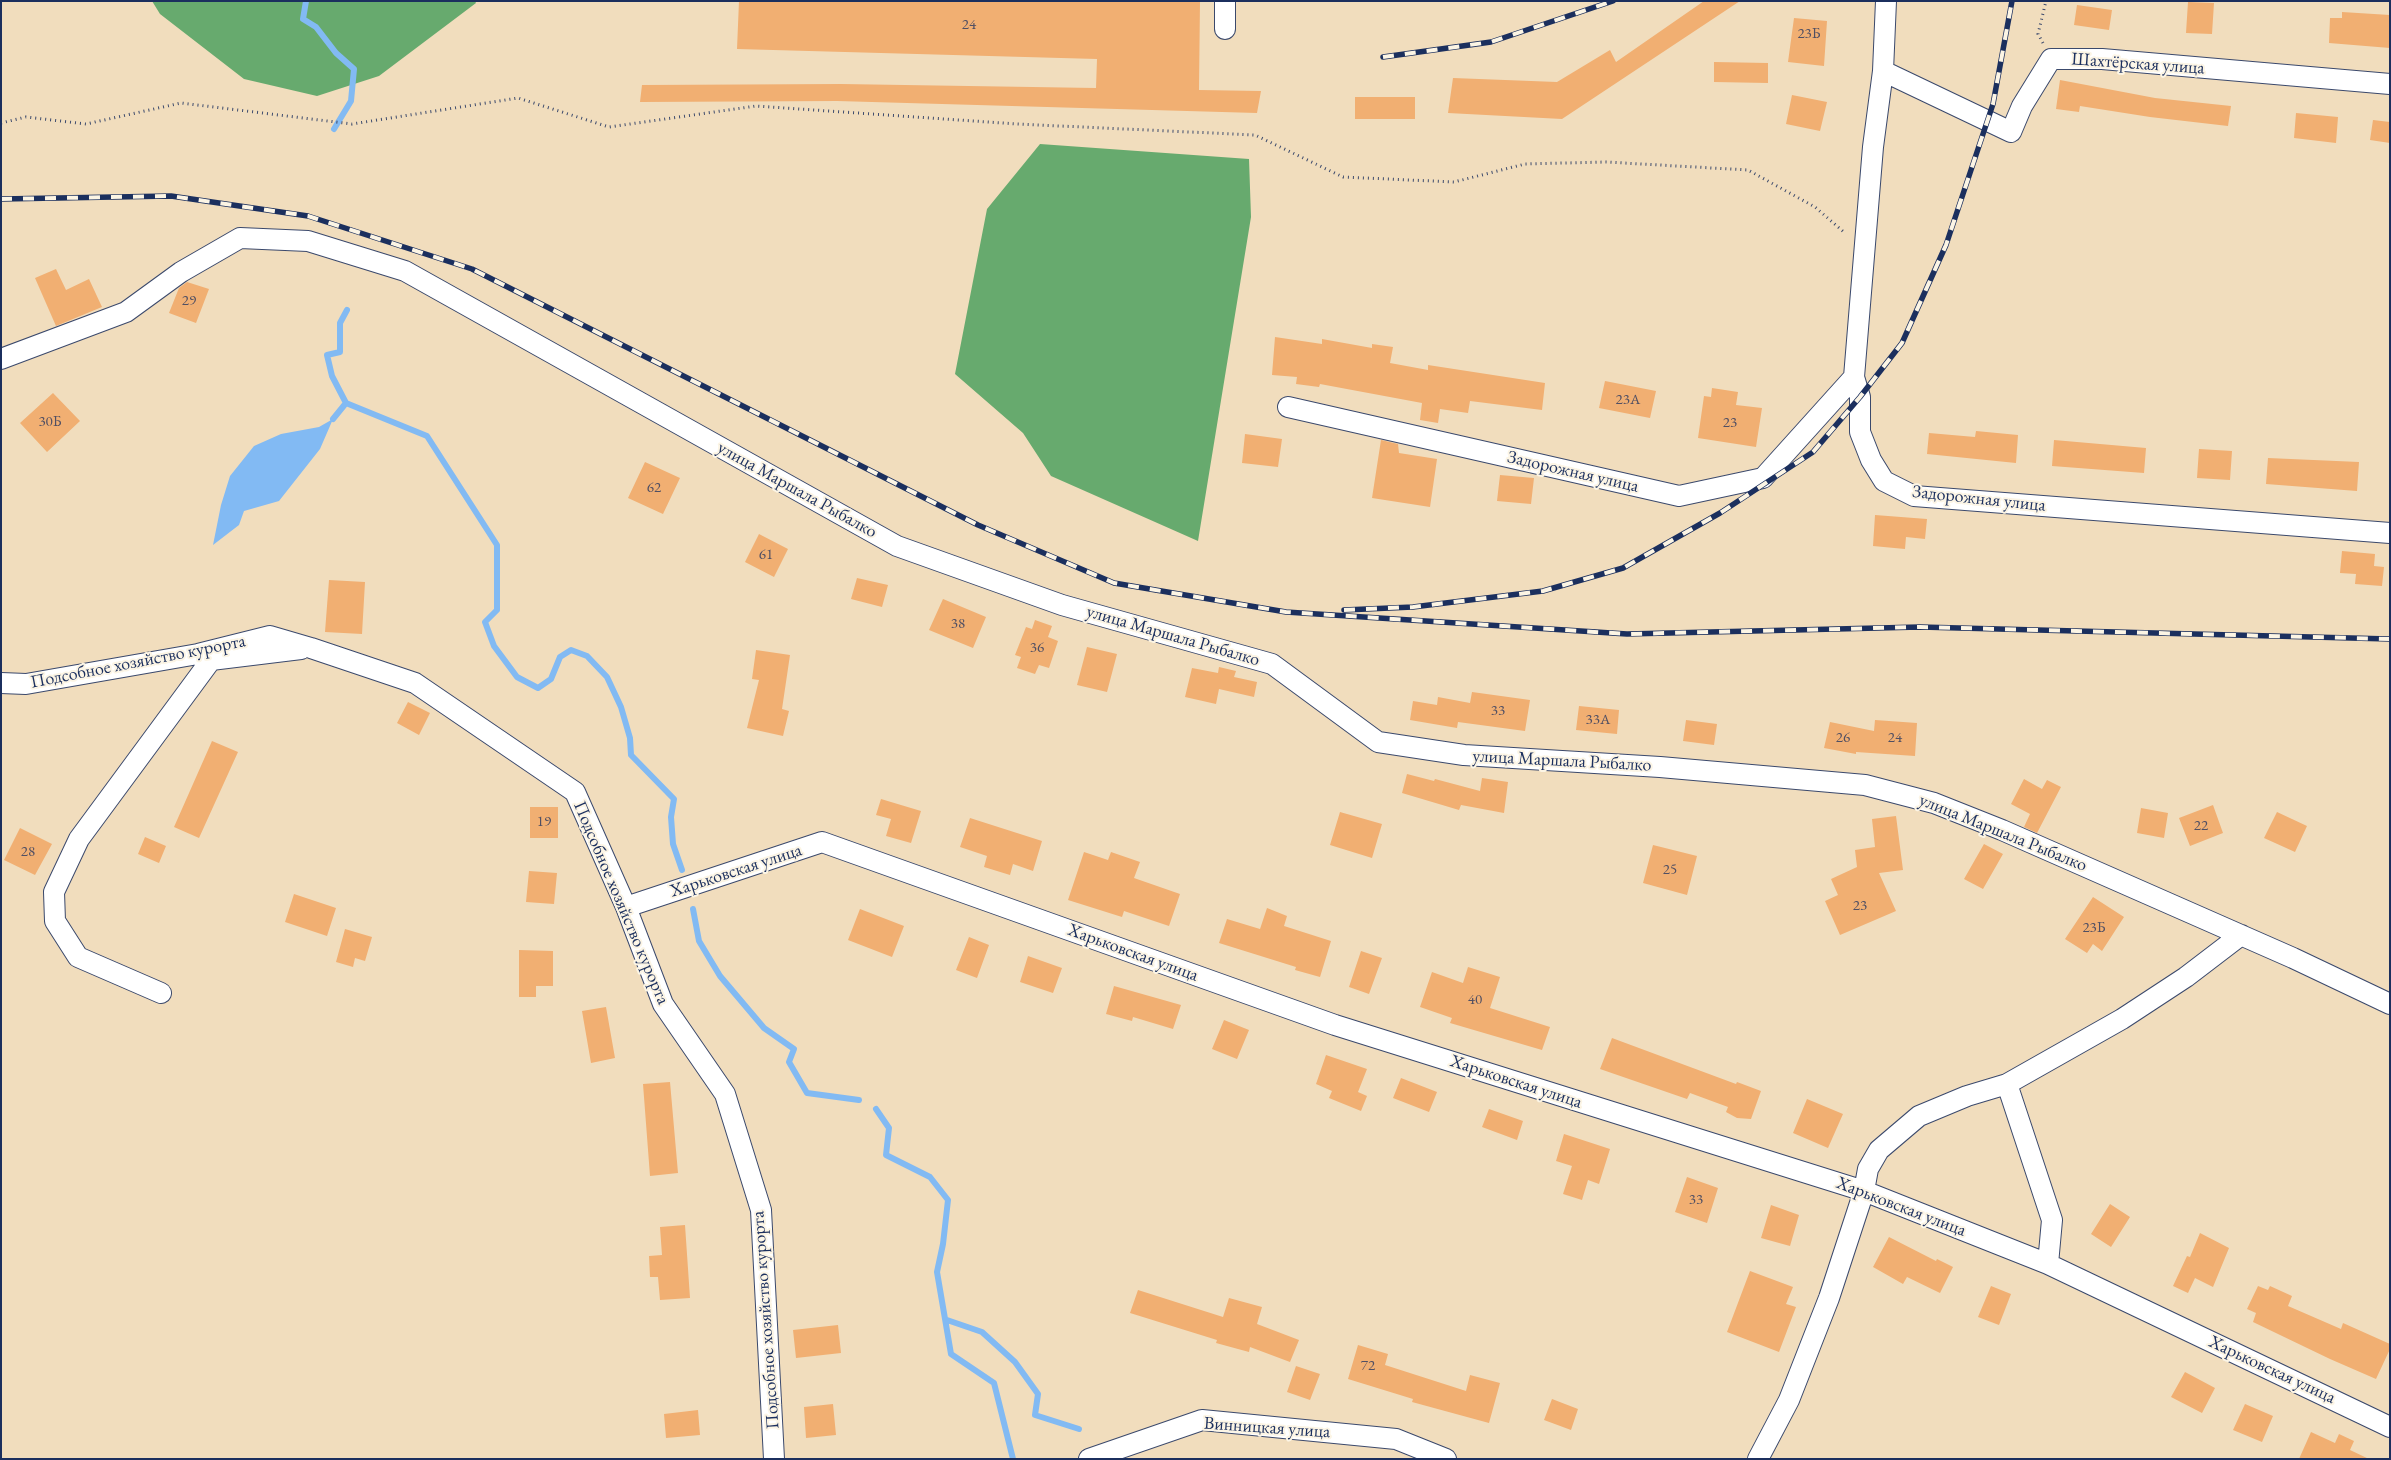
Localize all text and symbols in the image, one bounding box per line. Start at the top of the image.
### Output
house number: 24 [962,16,976,34]
house number: 23Б [1797,25,1821,43]
street label: Шахтёрская улица [2071,49,2205,79]
house number: 29 [182,292,196,310]
house number: 23А [1616,391,1640,409]
house number: 30Б [38,413,62,431]
house number: 23 [1723,414,1737,432]
street label: улица Маршала Рыбалко [713,437,881,543]
street label: Задорожная улица [1505,446,1641,498]
house number: 62 [647,479,661,497]
street label: Задорожная улица [1911,481,2047,517]
house number: 61 [759,546,773,564]
street label: улица Маршала Рыбалко [1084,601,1262,671]
house number: 38 [951,615,965,633]
street label: Подсобное хозяйство курорта [29,631,247,693]
house number: 36 [1030,639,1044,657]
house number: 33 [1491,702,1505,720]
house number: 33А [1586,711,1610,729]
house number: 26 [1836,729,1850,747]
house number: 24 [1888,729,1902,747]
street label: улица Маршала Рыбалко [1472,746,1652,776]
street label: улица Маршала Рыбалко [1916,789,2090,877]
street label: Подсобное хозяйство курорта [568,798,674,1008]
house number: 19 [537,813,551,831]
house number: 22 [2194,817,2208,835]
street label: Харьковская улица [667,840,805,902]
house number: 28 [21,843,35,861]
house number: 25 [1663,861,1677,879]
house number: 23 [1853,897,1867,915]
street label: Харьковская улица [1065,919,1201,987]
house number: 23Б [2082,919,2106,937]
house number: 40 [1468,991,1482,1009]
street label: Харьковская улица [1447,1051,1585,1113]
street label: Харьковская улица [1833,1172,1969,1242]
house number: 33 [1689,1191,1703,1209]
street label: Подсобное хозяйство курорта [748,1210,784,1430]
street label: Харьковская улица [2205,1331,2339,1409]
house number: 72 [1361,1357,1375,1375]
street label: Винницкая улица [1203,1413,1331,1443]

